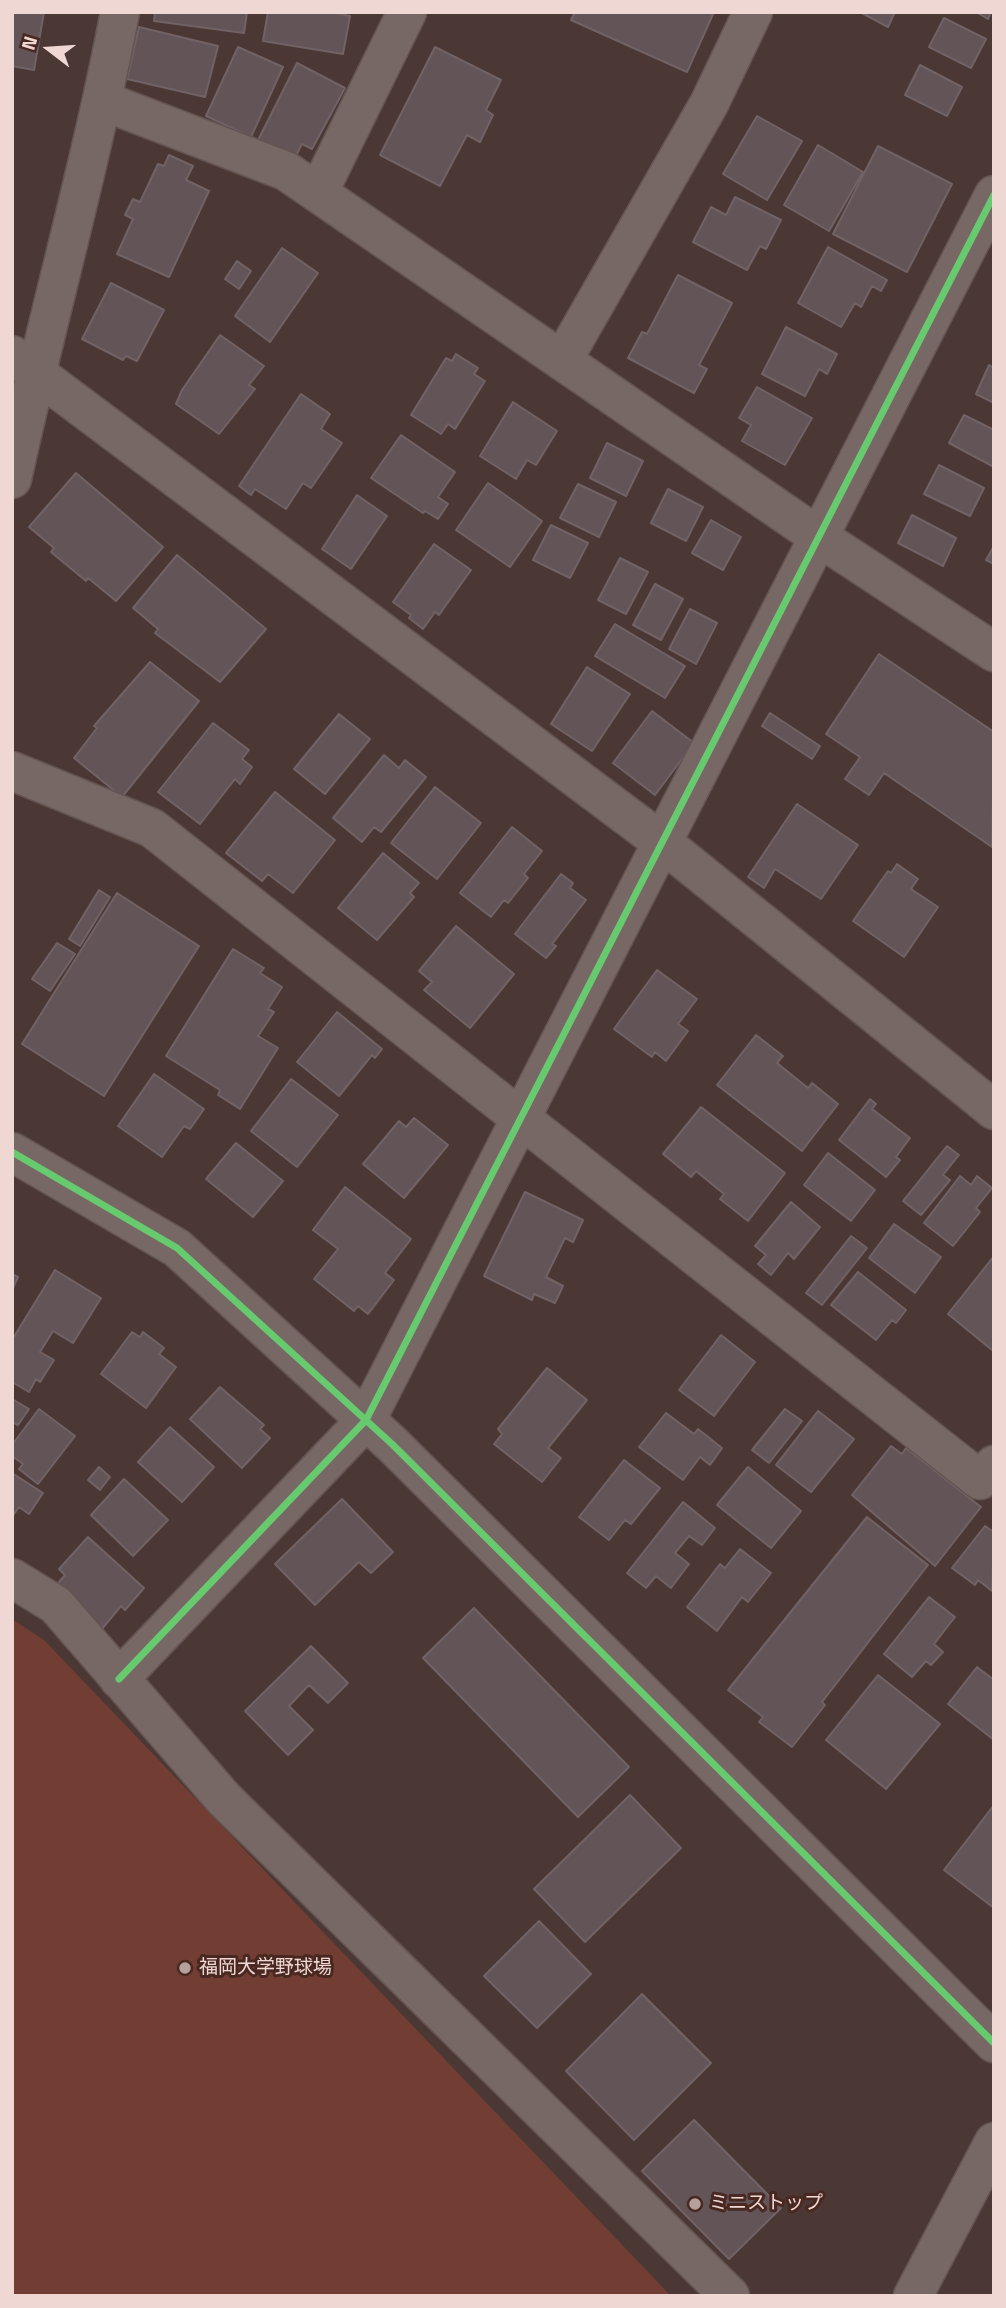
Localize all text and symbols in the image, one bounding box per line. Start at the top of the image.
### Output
north arrow [14,14,84,84]
text: N [13,32,44,53]
place label: 福岡大学野球場 [199,1957,332,1979]
marker: 福岡大学野球場 [177,1960,193,1976]
place label: ミニストップ [709,2193,823,2215]
marker: ミニストップ [687,2196,703,2212]

